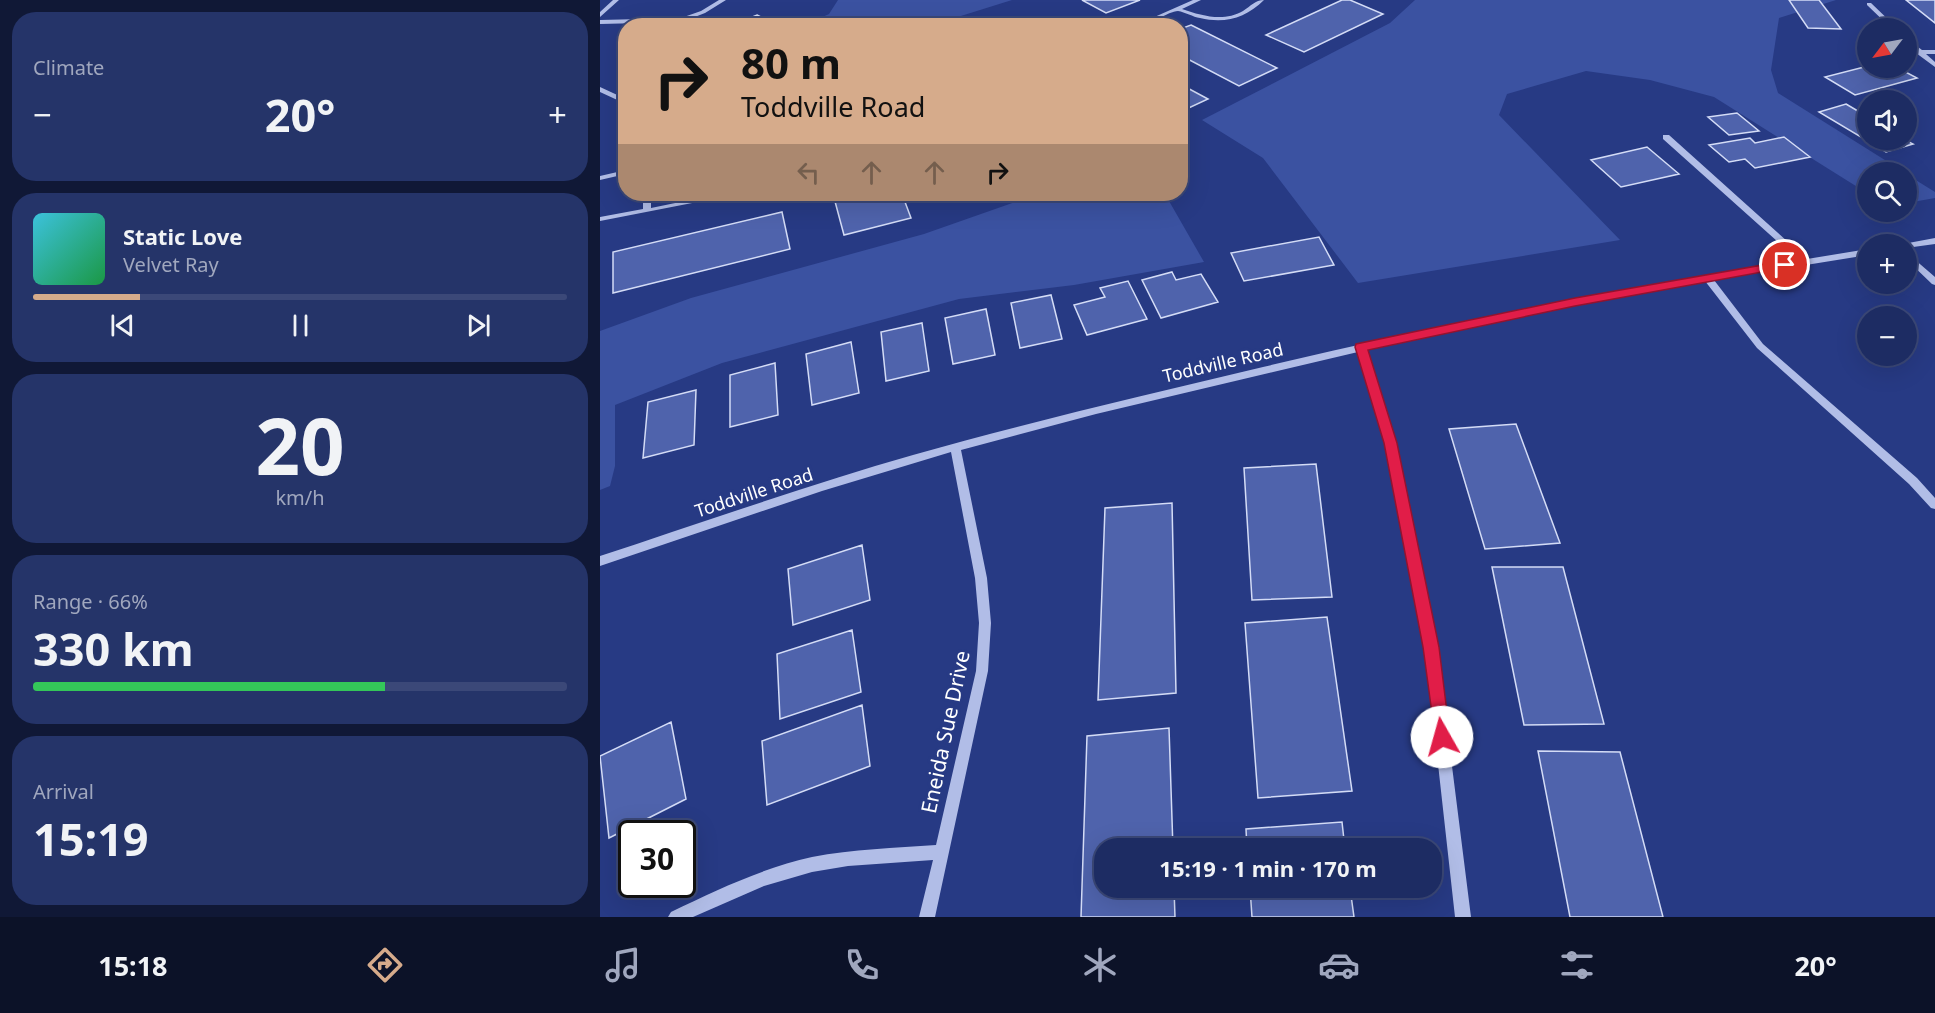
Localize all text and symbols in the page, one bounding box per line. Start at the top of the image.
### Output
north arrow [1857,18,1917,78]
map controls [1857,18,1917,366]
text: 80 m [741,34,841,91]
icon: right [642,42,720,120]
text: Climate [33,54,104,81]
text: 20° [265,84,335,145]
text: Toddville Road [741,88,925,125]
button: sound [1857,90,1917,150]
text: − [33,92,52,137]
text: + [548,92,567,137]
icon: left [792,156,825,189]
icon: ahead [855,156,888,189]
icon: ahead [918,156,951,189]
icon: right [981,156,1014,189]
button: search [1857,162,1917,222]
text: Static Love [123,221,242,251]
button: + [1857,234,1917,294]
pin [1759,239,1810,290]
icon: arrive [1768,248,1801,281]
text: Velvet Ray [123,251,219,278]
button: − [1857,306,1917,366]
icon: previous [106,309,139,342]
icon: pause [284,309,317,342]
icon: next [462,309,495,342]
street label: Toddville Road [1160,337,1285,388]
text: 20 [255,392,345,498]
street label: Toddville Road [692,462,816,522]
text: km/h [275,484,325,511]
text: Range · 66% [33,588,148,615]
text: 330 km [33,618,194,679]
street label: Eneida Sue Drive [914,648,976,816]
position arrow [1410,705,1474,769]
text: Arrival [33,778,94,805]
text: 15:19 [33,808,149,869]
speed limit sign: 30 [618,820,696,898]
text: 15:19 · 1 min · 170 m [1159,853,1377,883]
icon: directions [364,944,406,986]
icon: music [602,944,644,986]
icon: phone [841,944,883,986]
icon: climate [1079,944,1121,986]
icon: car [1318,944,1360,986]
icon: filters [1556,944,1598,986]
text: 15:18 [98,947,168,984]
text: 20° [1794,947,1837,984]

